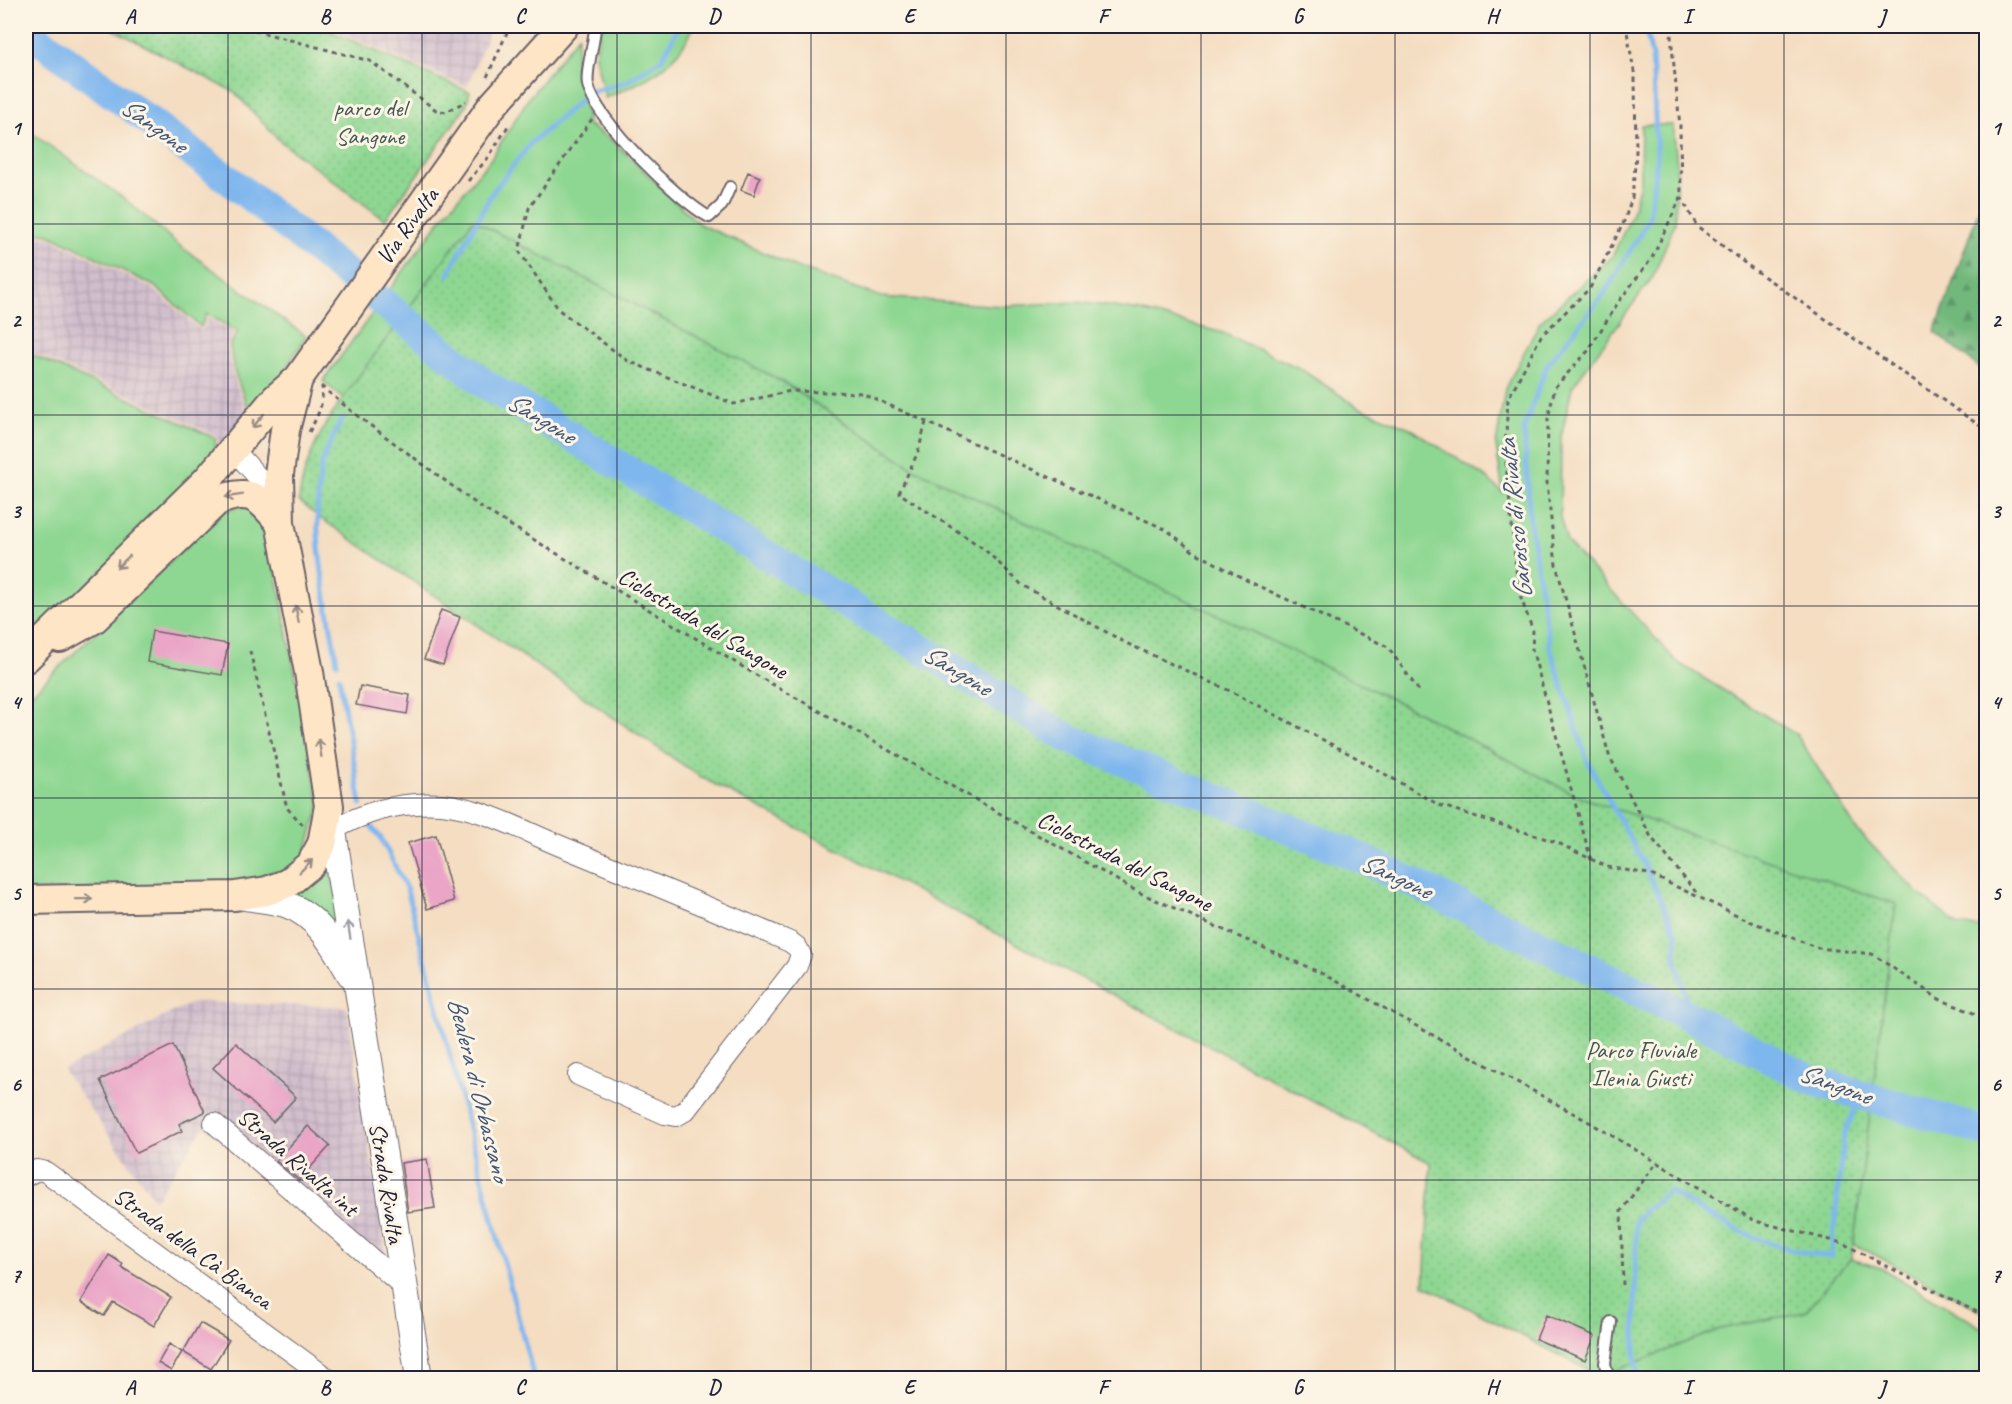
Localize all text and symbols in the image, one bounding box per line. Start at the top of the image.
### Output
text: A [125,4,137,29]
text: B [320,4,332,29]
text: C [515,4,527,29]
text: D [708,4,722,29]
text: E [904,4,918,29]
text: F [1098,4,1112,29]
text: G [1293,4,1306,29]
text: H [1486,4,1501,29]
text: I [1683,4,1696,29]
text: J [1877,4,1889,29]
water label: Sangone [114,90,197,162]
park label: parco del Sangone [334,93,410,151]
text: 1 [12,116,23,141]
text: 1 [1992,116,2003,141]
street label: Via Rivalta [369,180,446,270]
text: 2 [12,308,23,333]
text: 2 [1992,308,2003,333]
water label: Sangone [501,385,584,453]
one-way arrow [251,413,264,429]
water label: Garosso di Rivalta [1490,435,1540,600]
one-way arrow [225,491,245,502]
text: 3 [12,499,23,524]
text: 3 [1992,499,2003,524]
one-way arrow [116,555,131,570]
street label: Ciclostrada del Sangone [613,561,795,686]
one-way arrow [291,605,302,625]
water label: Sangone [917,637,1000,705]
text: 4 [12,690,24,715]
text: 4 [1992,690,2004,715]
one-way arrow [315,739,326,758]
street label: Ciclostrada del Sangone [1033,804,1219,919]
water label: Sangone [1355,845,1440,908]
one-way arrow [299,859,314,874]
text: 5 [12,881,23,906]
text: 5 [1992,881,2003,906]
one-way arrow [73,893,93,905]
one-way arrow [343,920,354,940]
water label: Bealera di Orbassano [440,994,519,1189]
park label: Parco Fluviale Ilenia Giusti [1586,1035,1698,1093]
water label: Sangone [1795,1056,1879,1113]
text: 6 [11,1072,22,1097]
text: 6 [1991,1072,2002,1097]
street label: Strada Rivalta int [231,1101,366,1224]
street label: Strada Rivalta [363,1121,412,1247]
street label: Strada della Cà Bianca [108,1180,280,1317]
text: 7 [12,1263,23,1288]
text: 7 [1992,1263,2003,1288]
text: A [125,1375,137,1400]
text: B [320,1375,332,1400]
text: C [515,1375,527,1400]
text: D [708,1375,722,1400]
text: E [904,1375,918,1400]
text: F [1098,1375,1112,1400]
text: G [1293,1375,1306,1400]
text: H [1486,1375,1501,1400]
text: I [1683,1375,1696,1400]
text: J [1877,1375,1889,1400]

